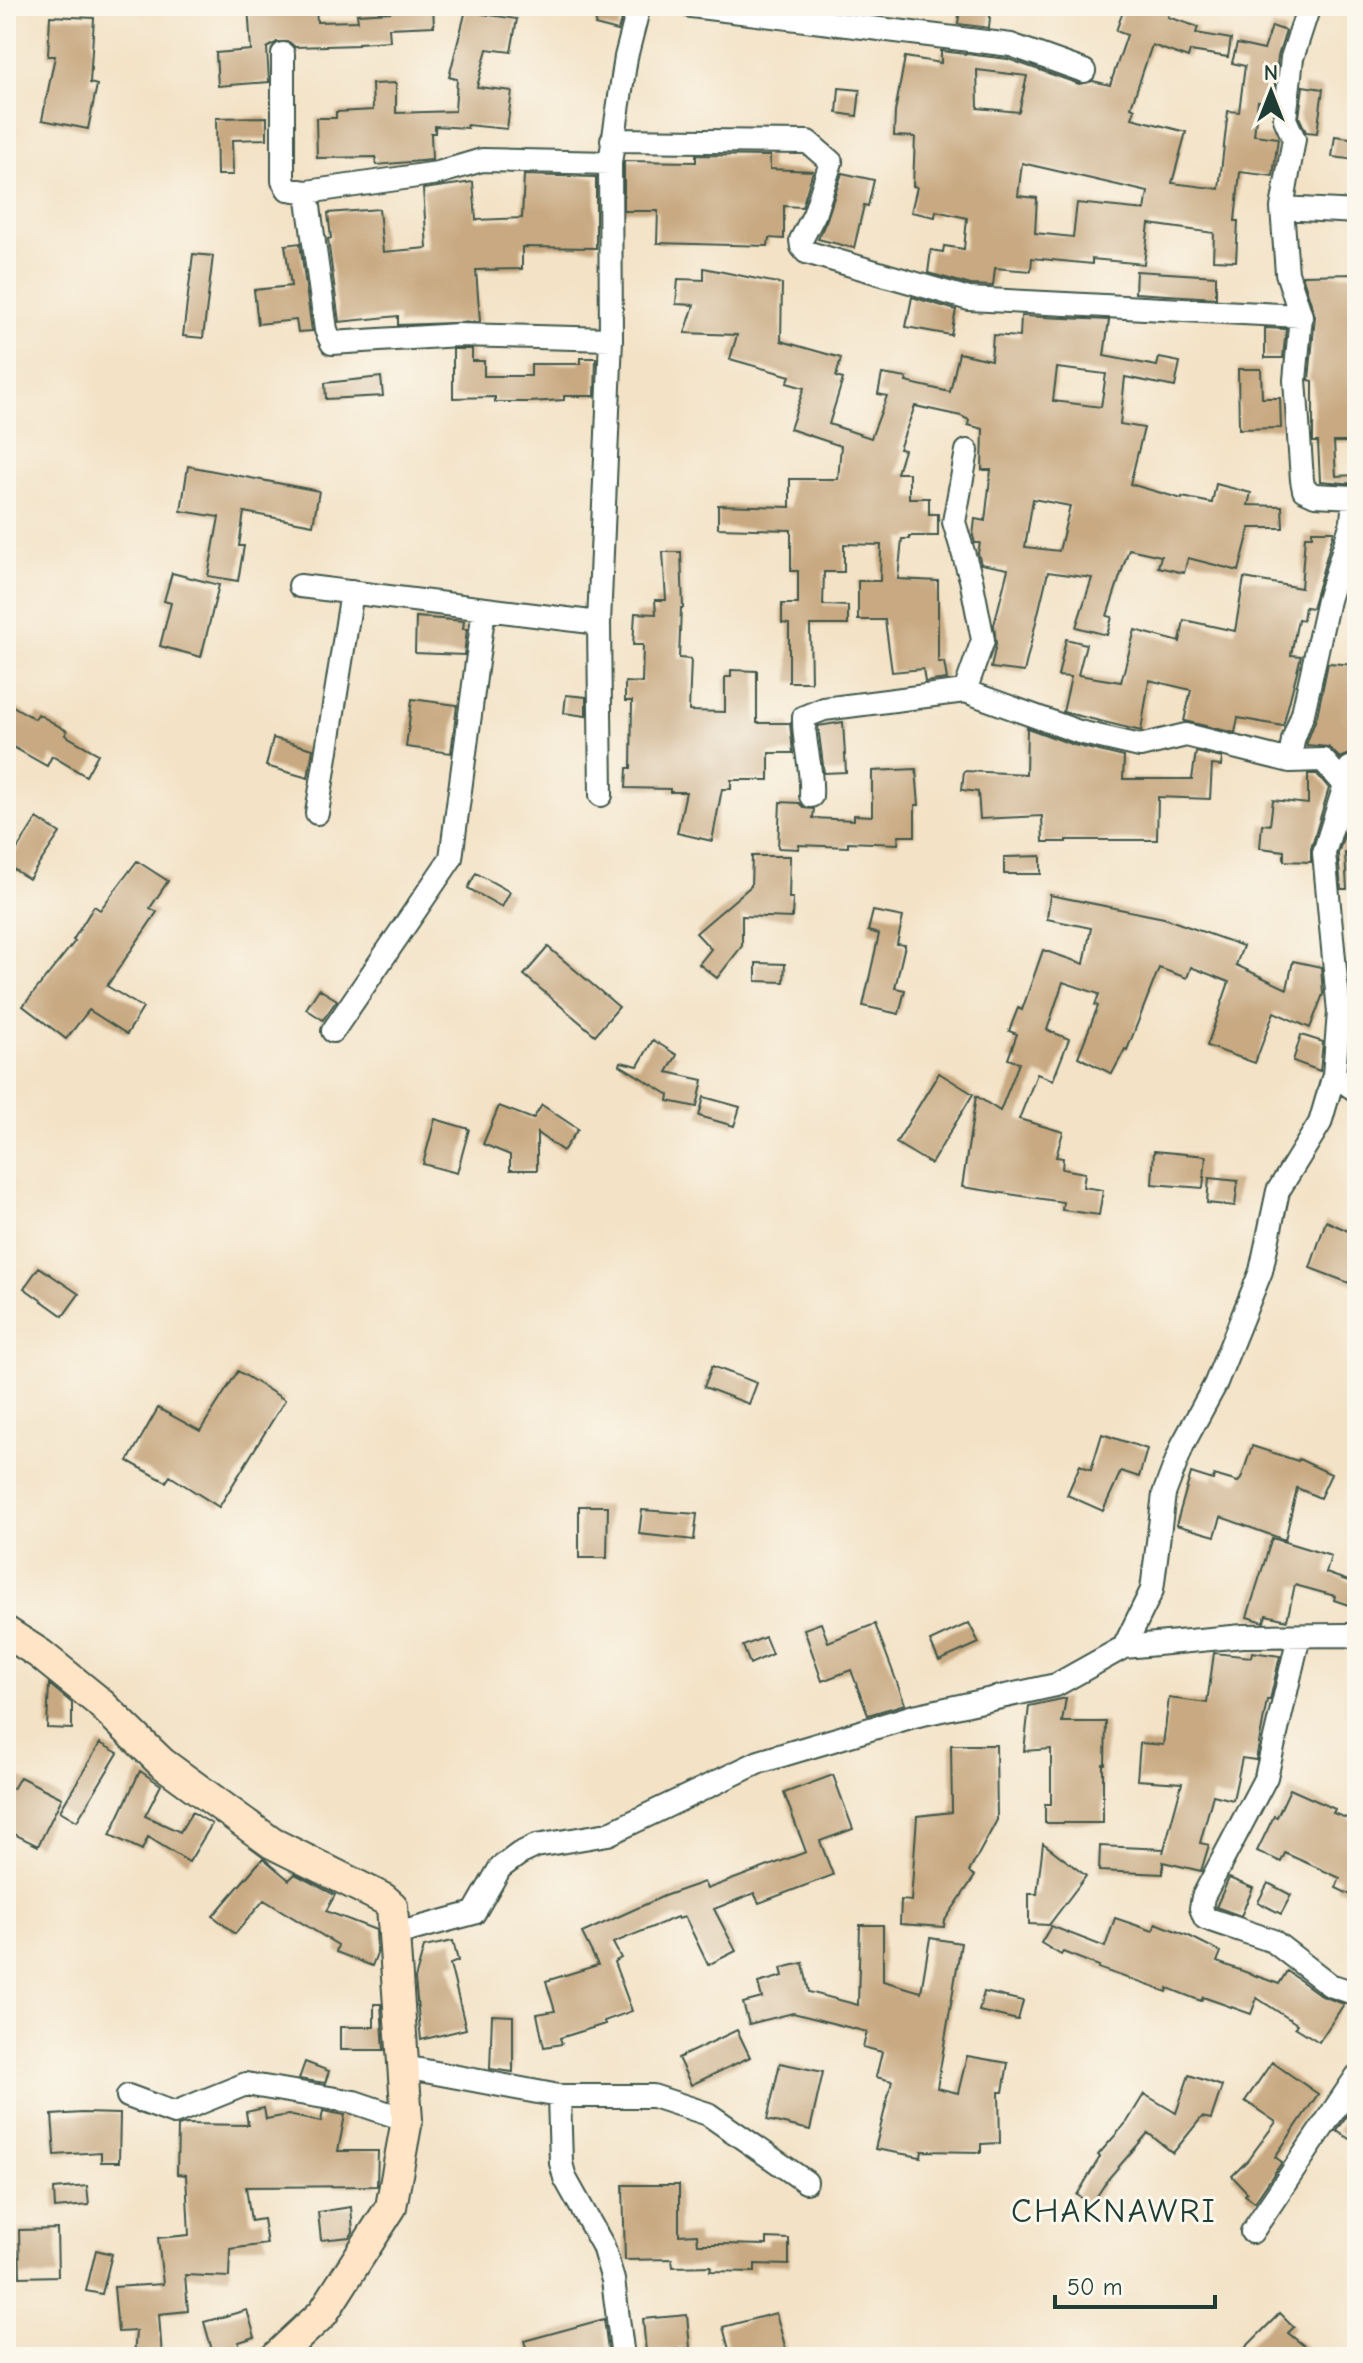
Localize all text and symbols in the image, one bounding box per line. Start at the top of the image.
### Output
north arrow [1231,52,1311,132]
text: N [1264,60,1278,86]
district label: CHAKNAWRI [1011,2191,1217,2231]
scale bar [1055,2259,1215,2309]
text: 50 m [1067,2273,1123,2301]

